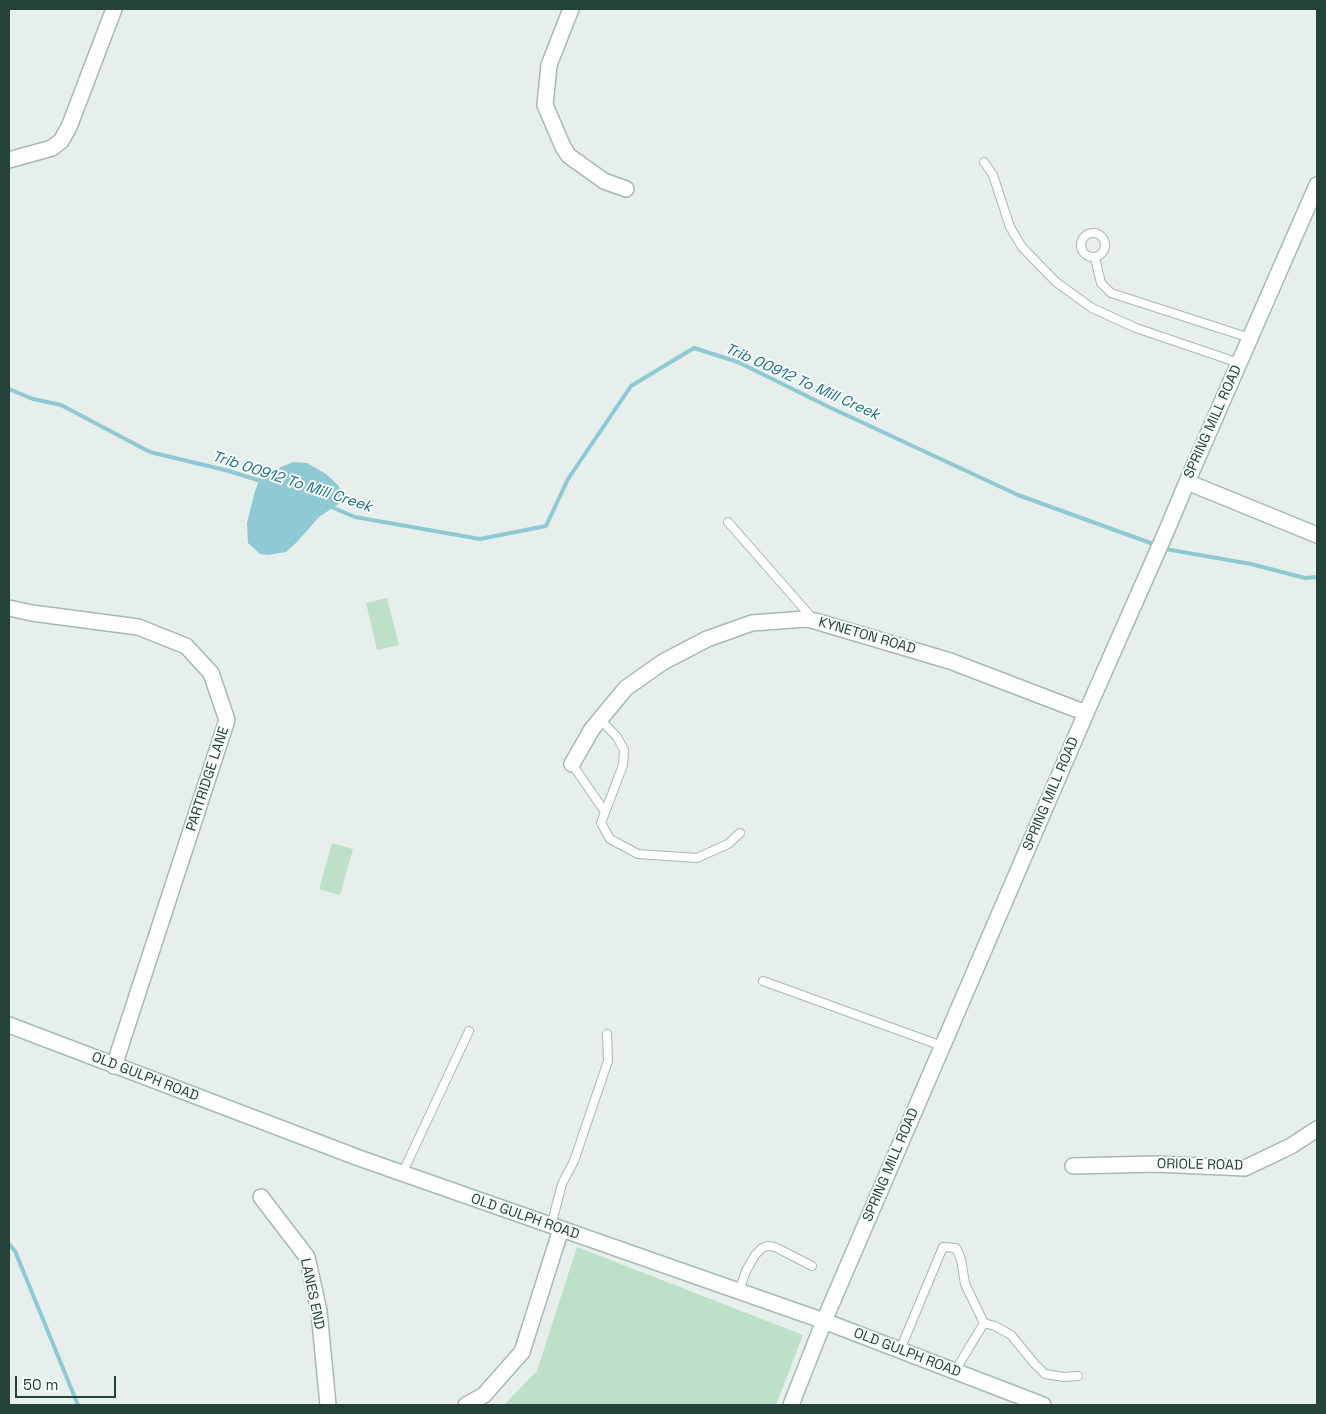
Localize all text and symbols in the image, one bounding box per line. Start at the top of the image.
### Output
water label: Trib 00912 To Mill Creek [722,340,882,424]
street label: SPRING MILL ROAD [1181,363,1245,481]
water label: Trib 00912 To Mill Creek [210,448,374,516]
street label: KYNETON ROAD [816,614,918,658]
street label: PARTRIDGE LANE [183,724,233,834]
street label: SPRING MILL ROAD [1019,735,1083,853]
street label: OLD GULPH ROAD [89,1049,201,1105]
street label: SPRING MILL ROAD [859,1106,923,1224]
street label: ORIOLE ROAD [1157,1156,1243,1174]
street label: OLD GULPH ROAD [469,1191,581,1243]
street label: LANES END [296,1257,328,1331]
street label: OLD GULPH ROAD [851,1325,963,1381]
scale bar [18,1366,119,1398]
text: 50 m [23,1375,58,1394]

